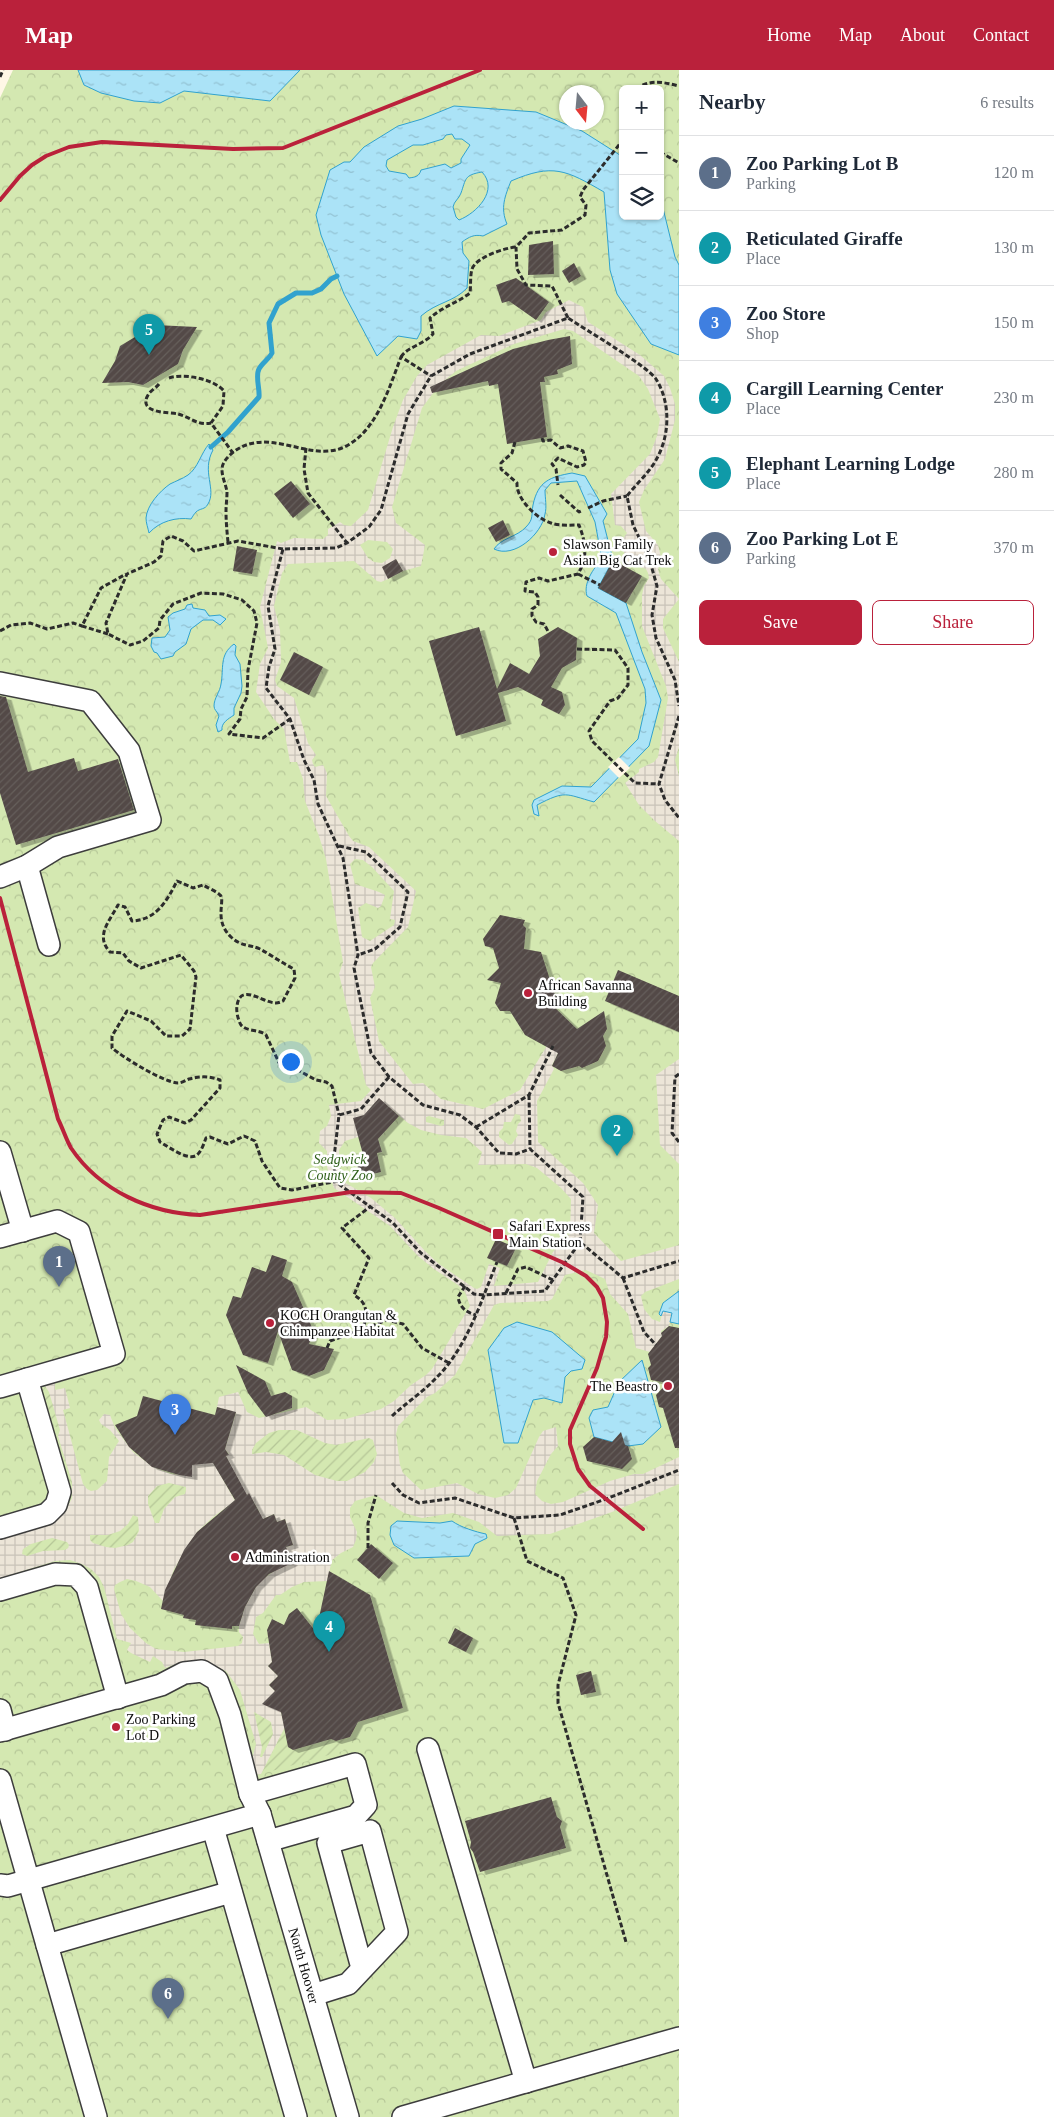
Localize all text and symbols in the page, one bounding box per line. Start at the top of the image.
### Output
text: Map [25,22,73,48]
text: Home [767,25,811,45]
text: Map [839,25,872,45]
text: About [900,25,945,45]
text: Contact [973,25,1029,45]
north arrow [559,85,604,130]
map controls [619,85,664,220]
button: + [619,85,664,130]
text: Nearby [699,90,766,114]
text: 6 results [980,94,1034,111]
button: − [619,130,664,175]
text: Zoo Parking Lot B [746,153,899,174]
text: 1 [711,164,719,181]
text: 120 m [994,164,1034,181]
button: layers [619,175,664,220]
text: Parking [746,175,796,192]
text: Reticulated Giraffe [746,228,903,249]
text: 2 [711,239,719,256]
text: 130 m [994,239,1034,256]
text: Place [746,250,781,267]
text: Zoo Store [746,303,825,324]
pin: 5 [133,314,165,355]
text: 3 [711,314,719,331]
text: 150 m [994,314,1034,331]
text: Shop [746,325,779,342]
text: Cargill Learning Center [746,378,943,399]
text: 4 [711,389,719,406]
text: 230 m [994,389,1034,406]
text: Place [746,400,781,417]
text: Elephant Learning Lodge [746,453,955,474]
text: 5 [711,464,719,481]
text: 280 m [994,464,1034,481]
text: Place [746,475,781,492]
text: Zoo Parking Lot E [746,528,899,549]
place label: Slawson Family Asian Big Cat Trek [563,537,672,568]
text: 6 [711,539,719,556]
text: 370 m [994,539,1034,556]
marker: Slawson Family Asian Big Cat Trek [547,546,559,558]
text: Parking [746,550,796,567]
button: Save [699,600,862,645]
button: Share [872,600,1034,645]
place label: African Savanna Building [538,978,632,1009]
marker: African Savanna Building [522,987,534,999]
your location [278,1049,304,1075]
pin: 2 [601,1115,633,1156]
park label: Sedgwick County Zoo [307,1152,373,1183]
place label: Safari Express Main Station [509,1219,590,1250]
marker: Safari Express Main Station [491,1227,505,1241]
pin: 1 [43,1246,75,1287]
place label: KOCH Orangutan & Chimpanzee Habitat [280,1308,397,1339]
marker: KOCH Orangutan & Chimpanzee Habitat [264,1317,276,1329]
place label: The Beastro [590,1379,658,1394]
marker: The Beastro [662,1380,674,1392]
pin: 3 [159,1394,191,1435]
place label: Administration [245,1550,330,1565]
marker: Administration [229,1551,241,1563]
pin: 4 [313,1611,345,1652]
place label: Zoo Parking Lot D [126,1712,196,1743]
marker: Zoo Parking Lot D [110,1721,122,1733]
street label: North Hoover [286,1926,322,2006]
pin: 6 [152,1978,184,2019]

